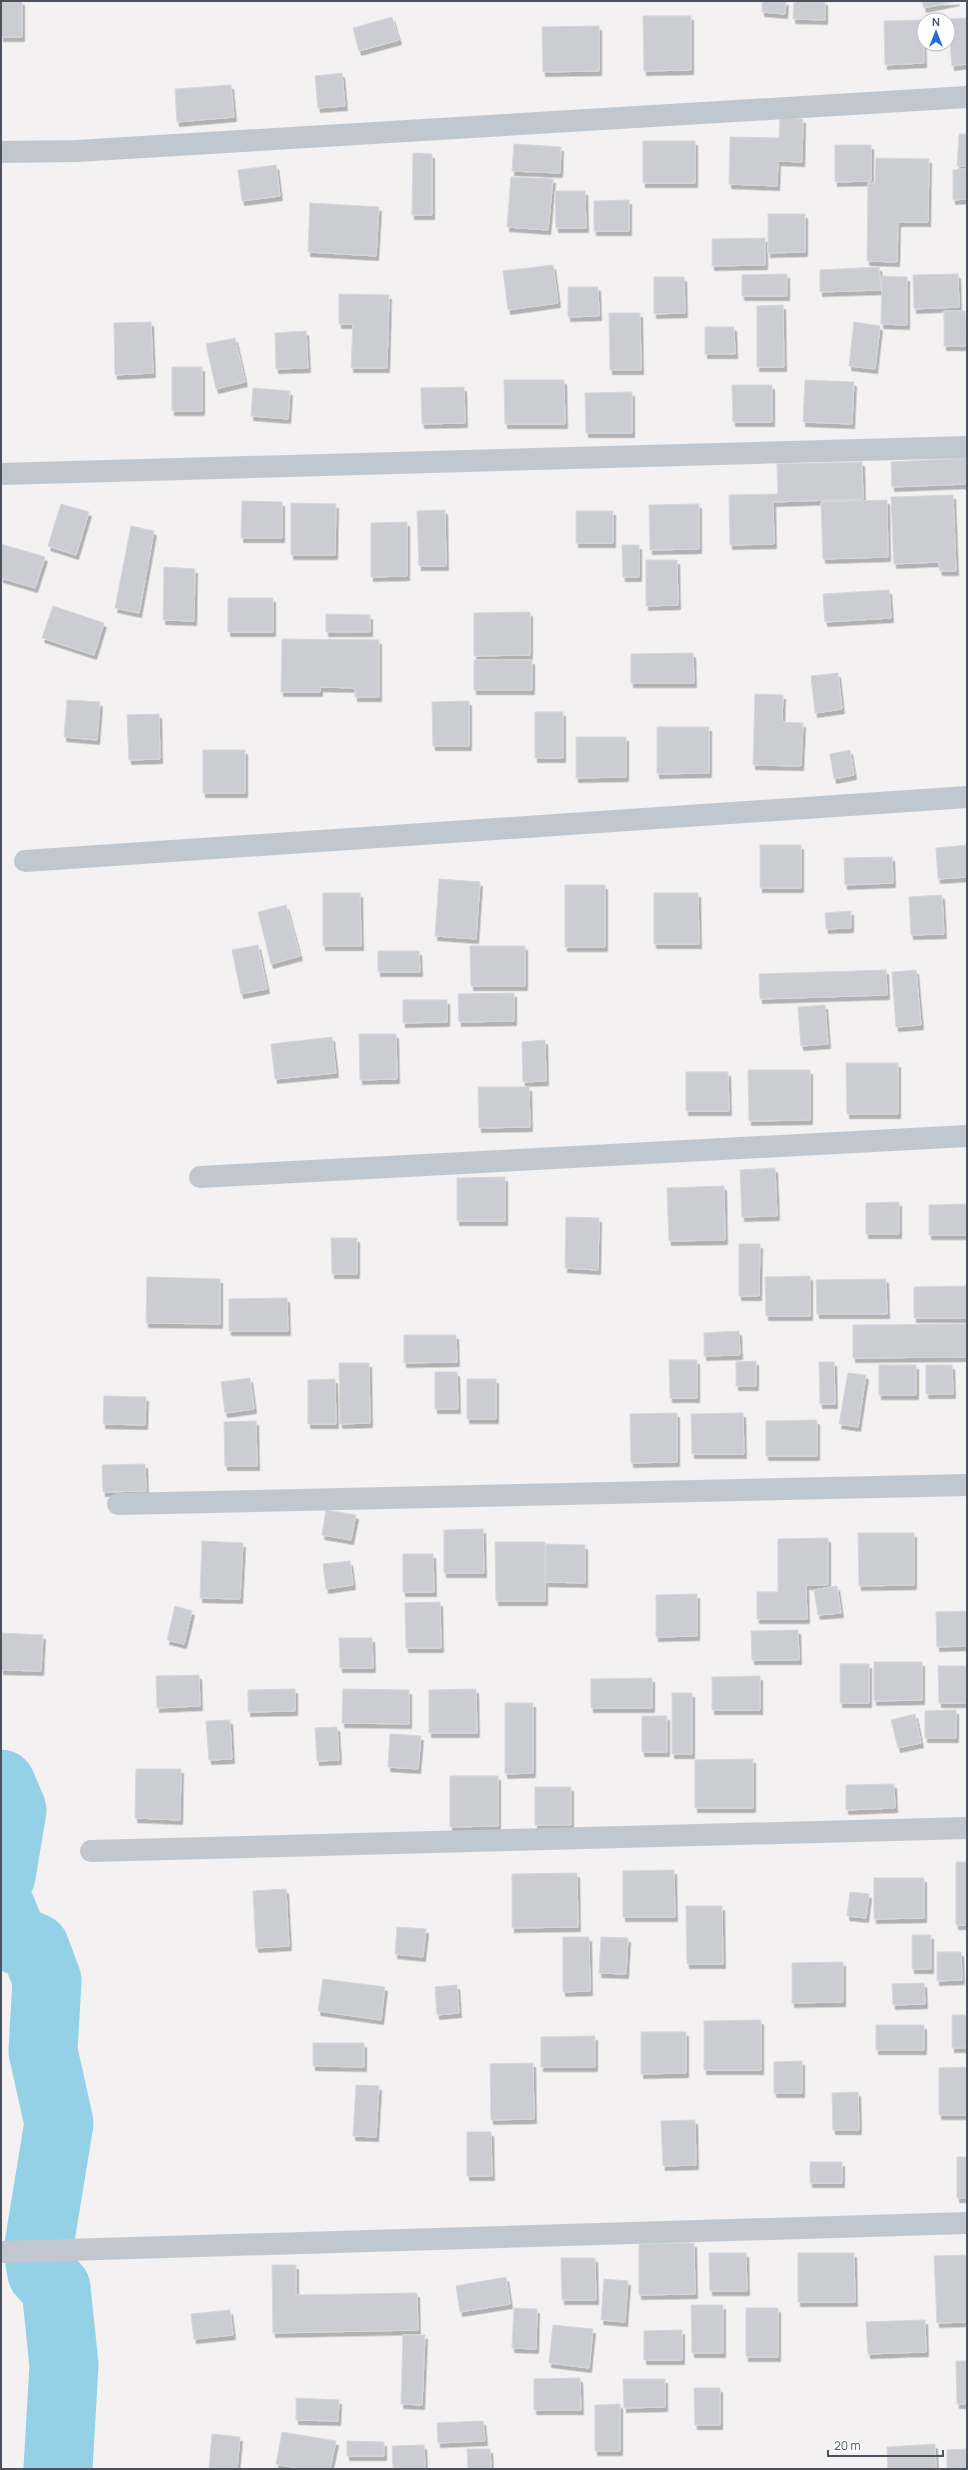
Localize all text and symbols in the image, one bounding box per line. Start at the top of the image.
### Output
north arrow [916,12,956,52]
text: N [932,14,940,29]
scale bar [828,2432,943,2458]
text: 20 m [834,2437,861,2454]

